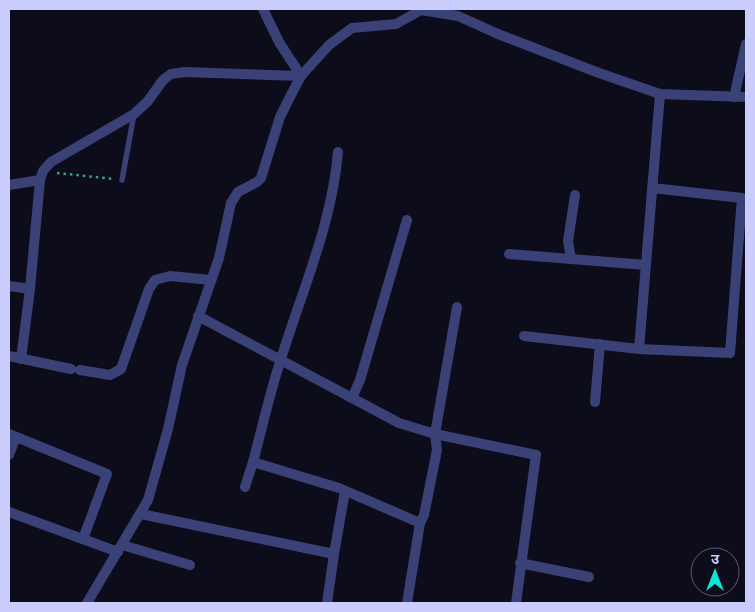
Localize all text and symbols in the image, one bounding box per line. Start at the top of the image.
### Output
north arrow [690,547,740,597]
text: उ [711,549,720,568]

